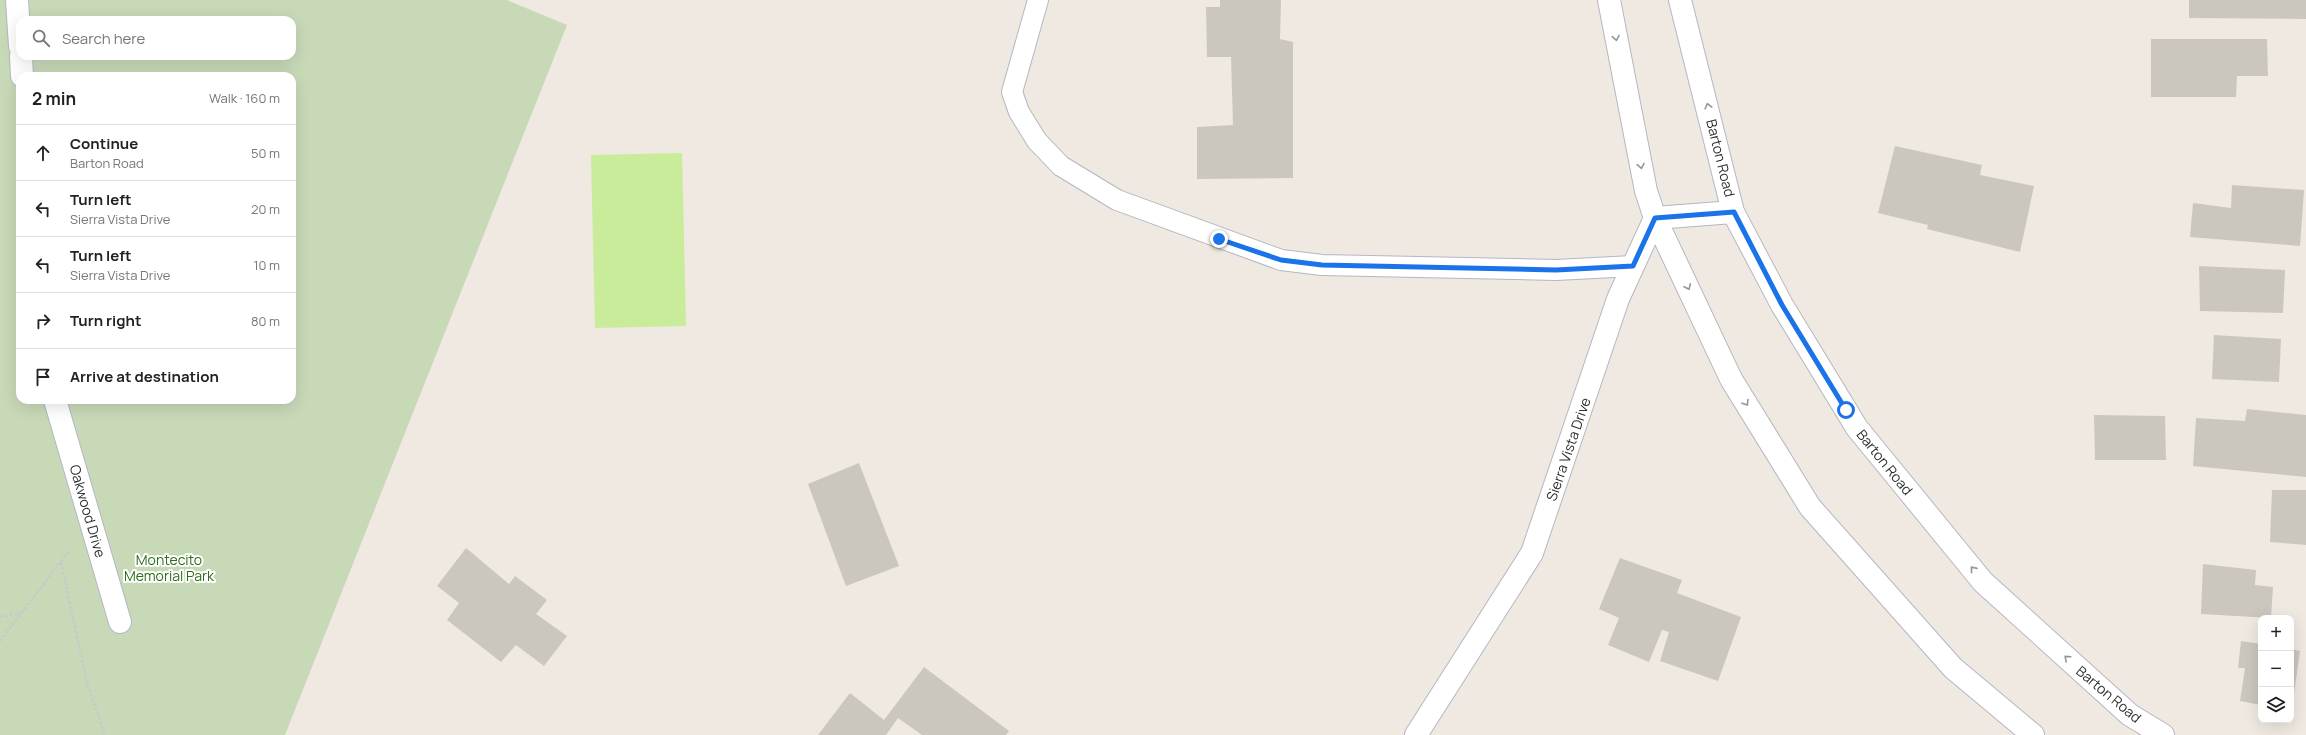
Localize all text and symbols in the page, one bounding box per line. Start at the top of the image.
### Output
search box [16,16,296,60]
icon: search [30,27,52,49]
text: Search here [62,28,145,49]
one-way arrow [1611,35,1620,41]
text: 2 min [32,87,76,110]
text: Walk · 160 m [209,89,280,107]
one-way arrow [1704,103,1713,110]
street label: Barton Road [1702,117,1740,199]
text: Continue [70,133,138,154]
icon: ahead [32,142,54,164]
text: 50 m [251,144,280,162]
text: Barton Road [70,154,144,172]
one-way arrow [1636,163,1645,169]
text: Turn left [70,189,132,210]
icon: left [32,198,54,220]
text: 20 m [251,200,280,218]
text: Sierra Vista Drive [70,210,170,228]
route end [1210,230,1228,248]
text: Turn left [70,245,132,266]
icon: left [32,254,54,276]
text: 10 m [253,256,280,274]
text: Sierra Vista Drive [70,266,170,284]
one-way arrow [1683,282,1691,290]
icon: right [32,310,54,332]
text: Turn right [70,310,141,331]
text: 80 m [251,312,280,330]
icon: arrive [32,366,54,388]
text: Arrive at destination [70,366,219,387]
street label: Sierra Vista Drive [1541,395,1595,503]
one-way arrow [1741,399,1748,406]
route start [1837,401,1855,419]
street label: Barton Road [1853,425,1917,499]
street label: Oakwood Drive [66,462,110,560]
park label: Montecito Memorial Park [124,550,215,585]
one-way arrow [1970,567,1977,574]
map controls [2258,615,2294,723]
button: + [2258,615,2294,651]
button: − [2258,651,2294,687]
one-way arrow [2064,655,2072,663]
street label: Barton Road [2073,661,2145,727]
button: layers [2258,687,2294,723]

